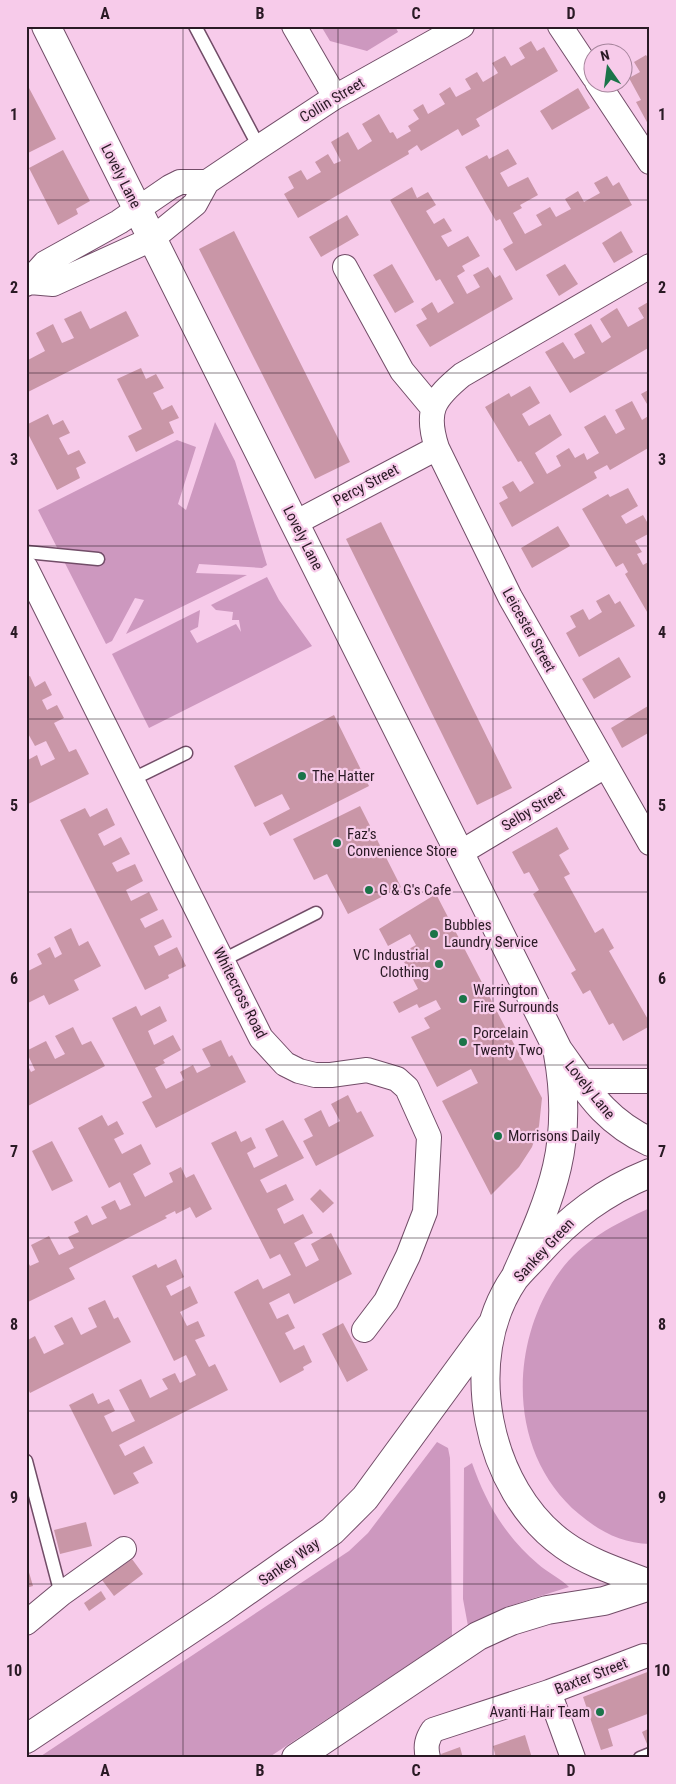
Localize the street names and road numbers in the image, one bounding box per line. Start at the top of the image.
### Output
street label: Collin Street [296,74,368,126]
street label: Lovely Lane [97,141,145,211]
street label: Percy Street [330,460,402,510]
street label: Lovely Lane [279,503,327,573]
street label: Leicester Street [499,585,559,675]
street label: Selby Street [498,783,568,835]
street label: Whitecross Road [209,944,271,1042]
street label: Lovely Lane [561,1057,619,1123]
street label: Sankey Green [510,1215,578,1285]
street label: Sankey Way [255,1535,323,1589]
street label: Baxter Street [552,1654,630,1698]

